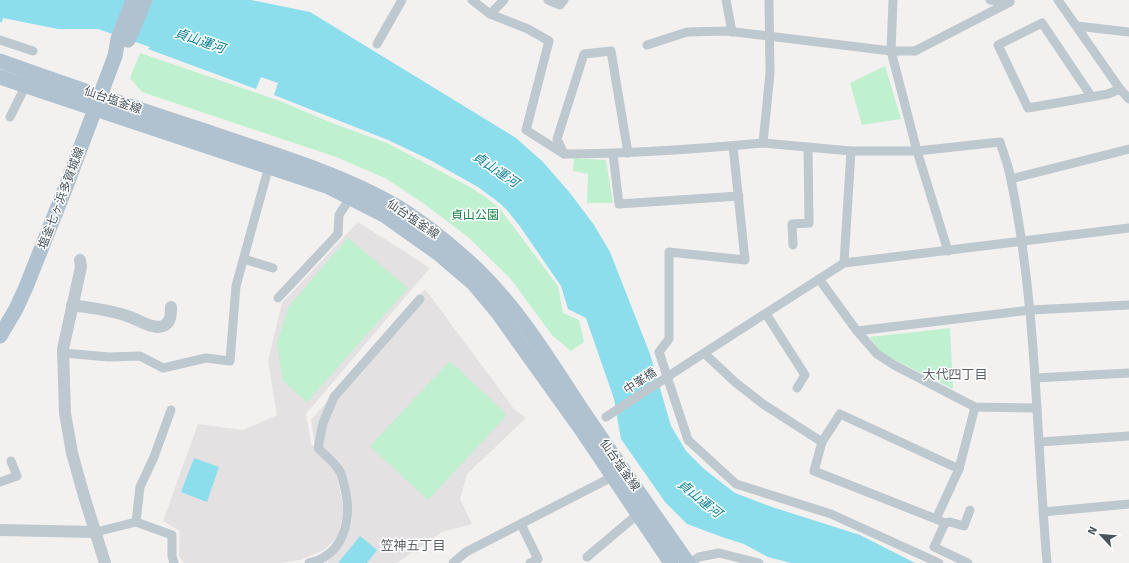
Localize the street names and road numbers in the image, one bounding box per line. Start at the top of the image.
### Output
street label: 仙台塩釜線 [82,84,144,117]
street label: 塩釜七ヶ浜多賀城線 [35,145,88,251]
street label: 仙台塩釜線 [384,196,442,242]
street label: 中峯橋 [621,365,659,398]
street label: 仙台塩釜線 [596,436,643,494]

